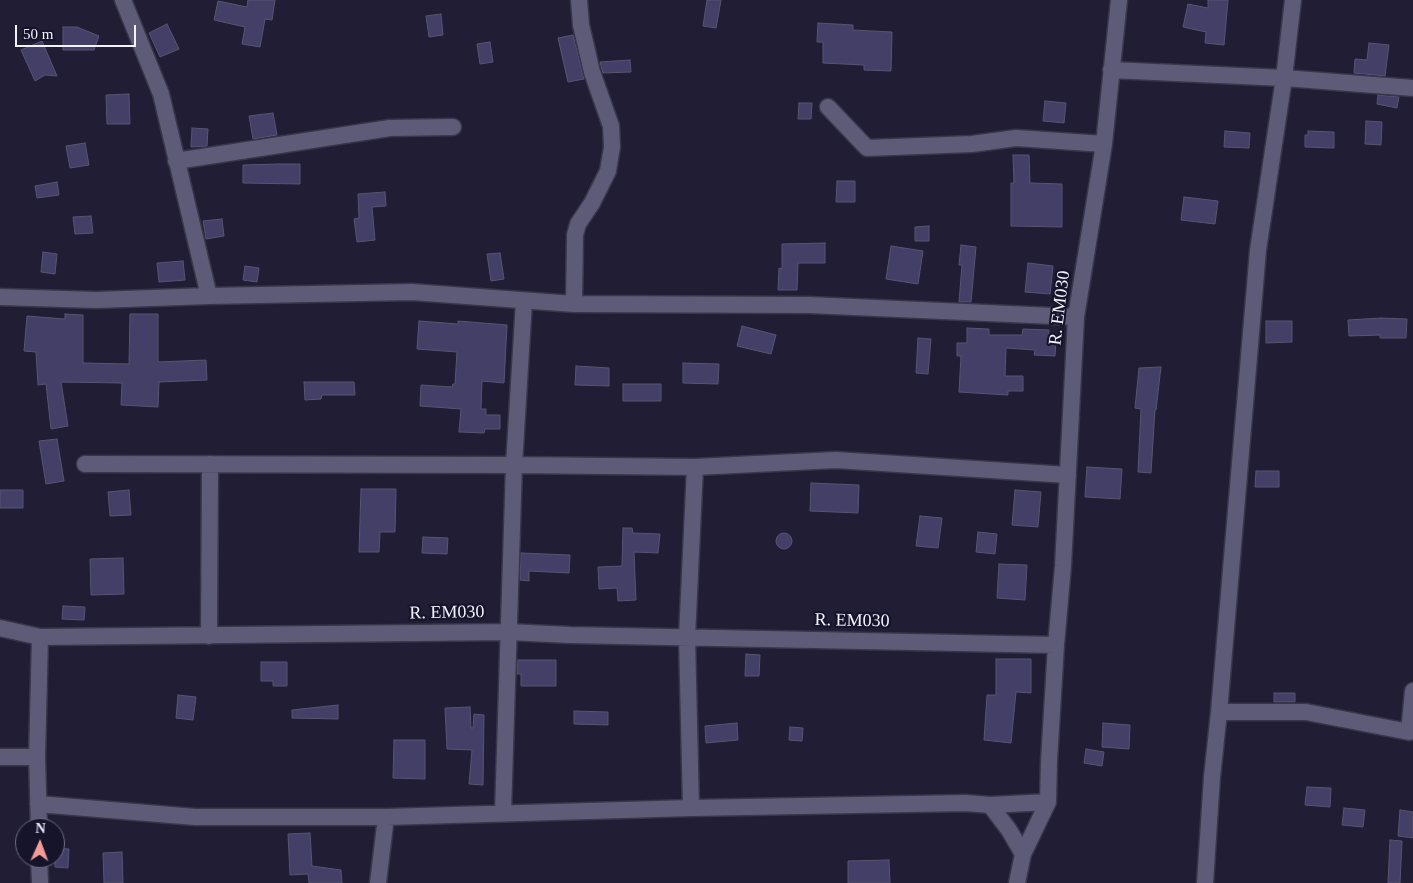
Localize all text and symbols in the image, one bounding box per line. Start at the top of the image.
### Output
scale bar [18,15,139,47]
text: 50 m [23,26,53,42]
street label: R. EM030 [1045,269,1075,347]
street label: R. EM030 [409,602,485,624]
street label: R. EM030 [814,610,890,632]
north arrow [15,818,65,868]
text: N [35,821,46,836]

